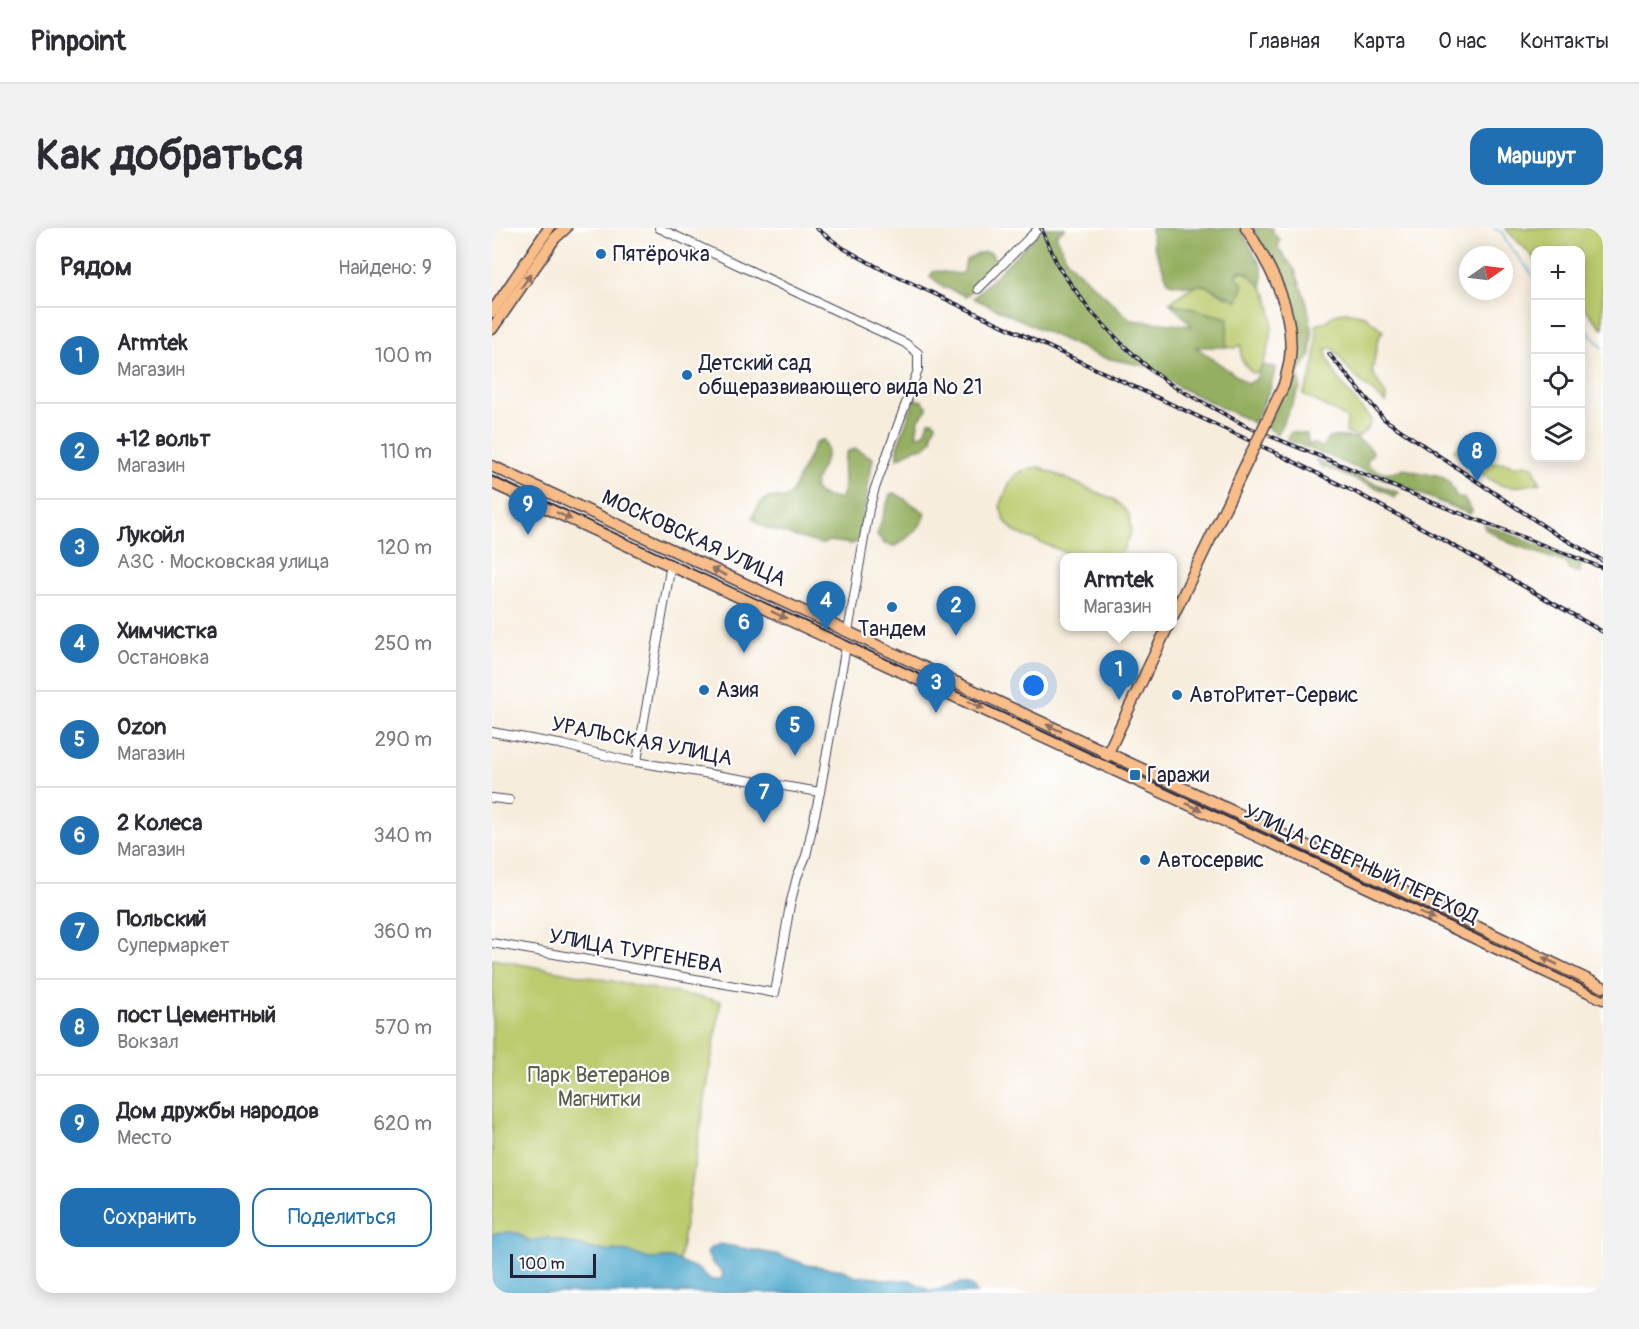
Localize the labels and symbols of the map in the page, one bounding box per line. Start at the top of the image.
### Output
place label: Пятёрочка [613,241,710,268]
north arrow [1459,246,1513,300]
marker: Пятёрочка [594,247,608,261]
one-way arrow [520,274,532,290]
place label: Детский сад общеразвивающего вида № 21 [698,350,982,401]
marker: Детский сад общеразвивающего вида № 21 [680,368,694,382]
pin: 8 [1458,432,1496,482]
street label: МОСКОВСКАЯ УЛИЦА [597,484,790,593]
pin: 9 [508,486,548,535]
one-way arrow [556,511,574,521]
one-way arrow [710,567,727,576]
pin: 4 [806,582,846,631]
pin: 2 [936,586,976,636]
marker: Тандем [885,600,899,614]
pin: 6 [724,604,764,653]
one-way arrow [771,611,788,620]
place label: Тандем [858,616,926,643]
pin: 1 [1100,650,1138,700]
pin: 3 [916,664,956,713]
your location [1019,671,1048,700]
place label: Азия [716,677,759,704]
place label: АвтоРитет-Сервис [1189,682,1358,709]
marker: Азия [697,683,711,697]
marker: АвтоРитет-Сервис [1170,688,1184,702]
one-way arrow [967,700,984,709]
pin: 5 [776,706,814,756]
street label: УРАЛЬСКАЯ УЛИЦА [549,711,735,772]
one-way arrow [1046,724,1063,733]
place label: Гаражи [1147,762,1209,789]
marker: Гаражи [1128,768,1142,782]
pin: 7 [744,774,784,823]
street label: УЛИЦА СЕВЕРНЫЙ ПЕРЕХОД [1239,798,1483,931]
one-way arrow [1185,802,1202,811]
place label: Автосервис [1157,847,1264,874]
marker: Автосервис [1138,853,1152,867]
one-way arrow [1419,911,1436,920]
street label: УЛИЦА ТУРГЕНЕВА [547,923,725,980]
one-way arrow [1542,957,1559,966]
park label: Парк Ветеранов Магнитки [528,1062,670,1113]
scale bar [510,1251,596,1278]

